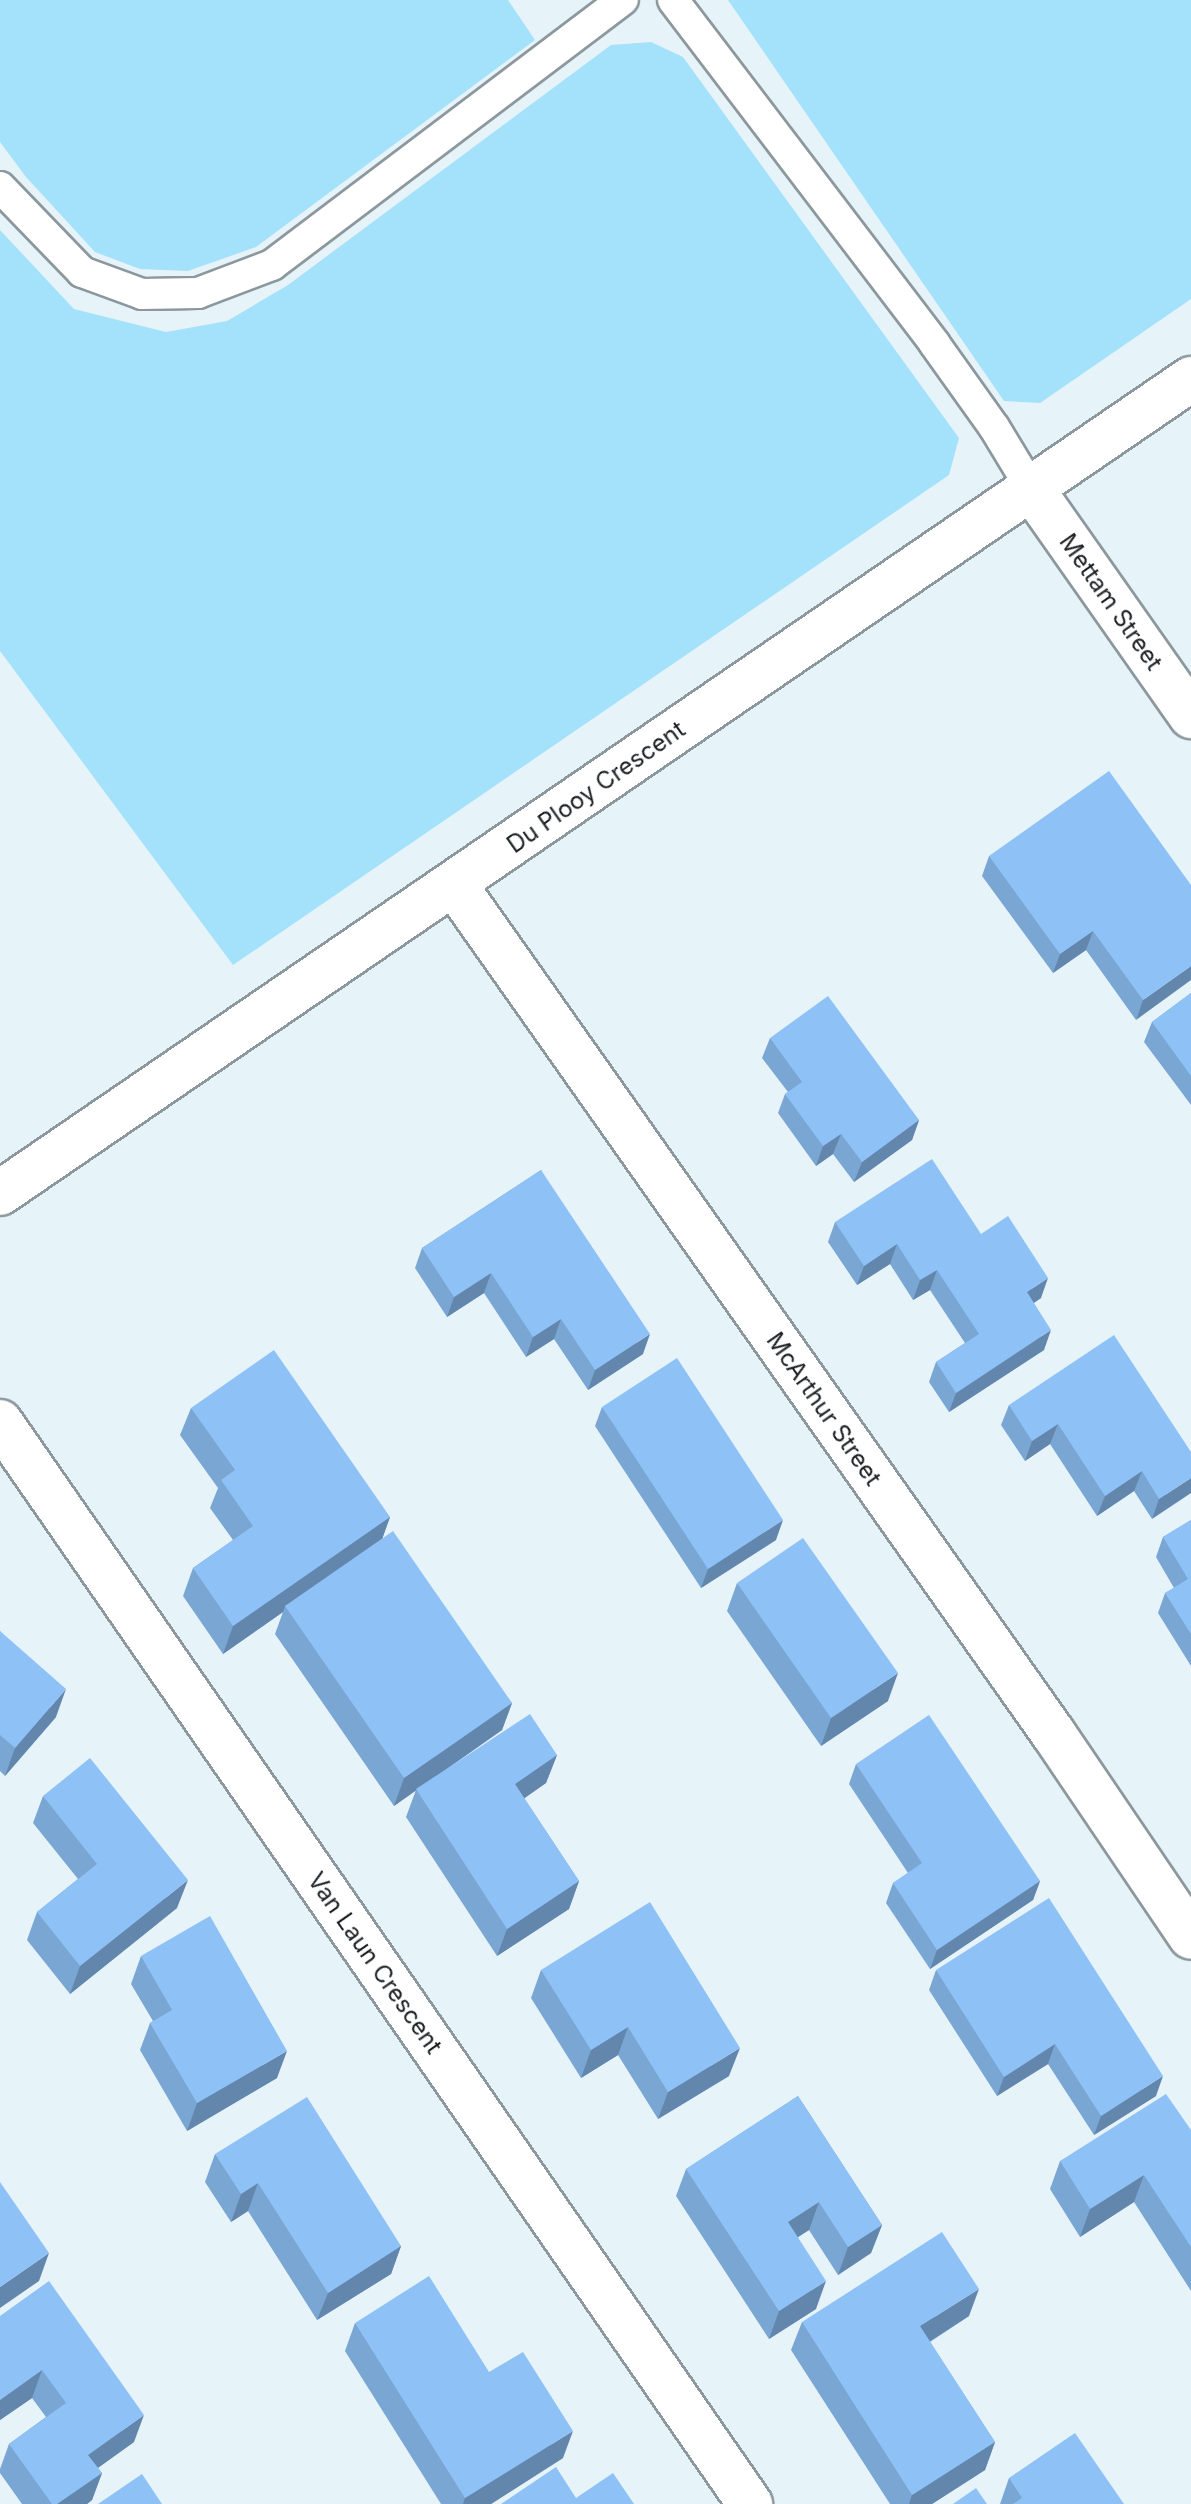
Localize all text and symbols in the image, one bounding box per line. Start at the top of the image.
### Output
street label: Mettam Street [1053,528,1169,676]
street label: Du Plooy Crescent [502,715,690,859]
street label: McArthur Street [760,1327,888,1491]
street label: Van Laun Crescent [302,1867,448,2059]

